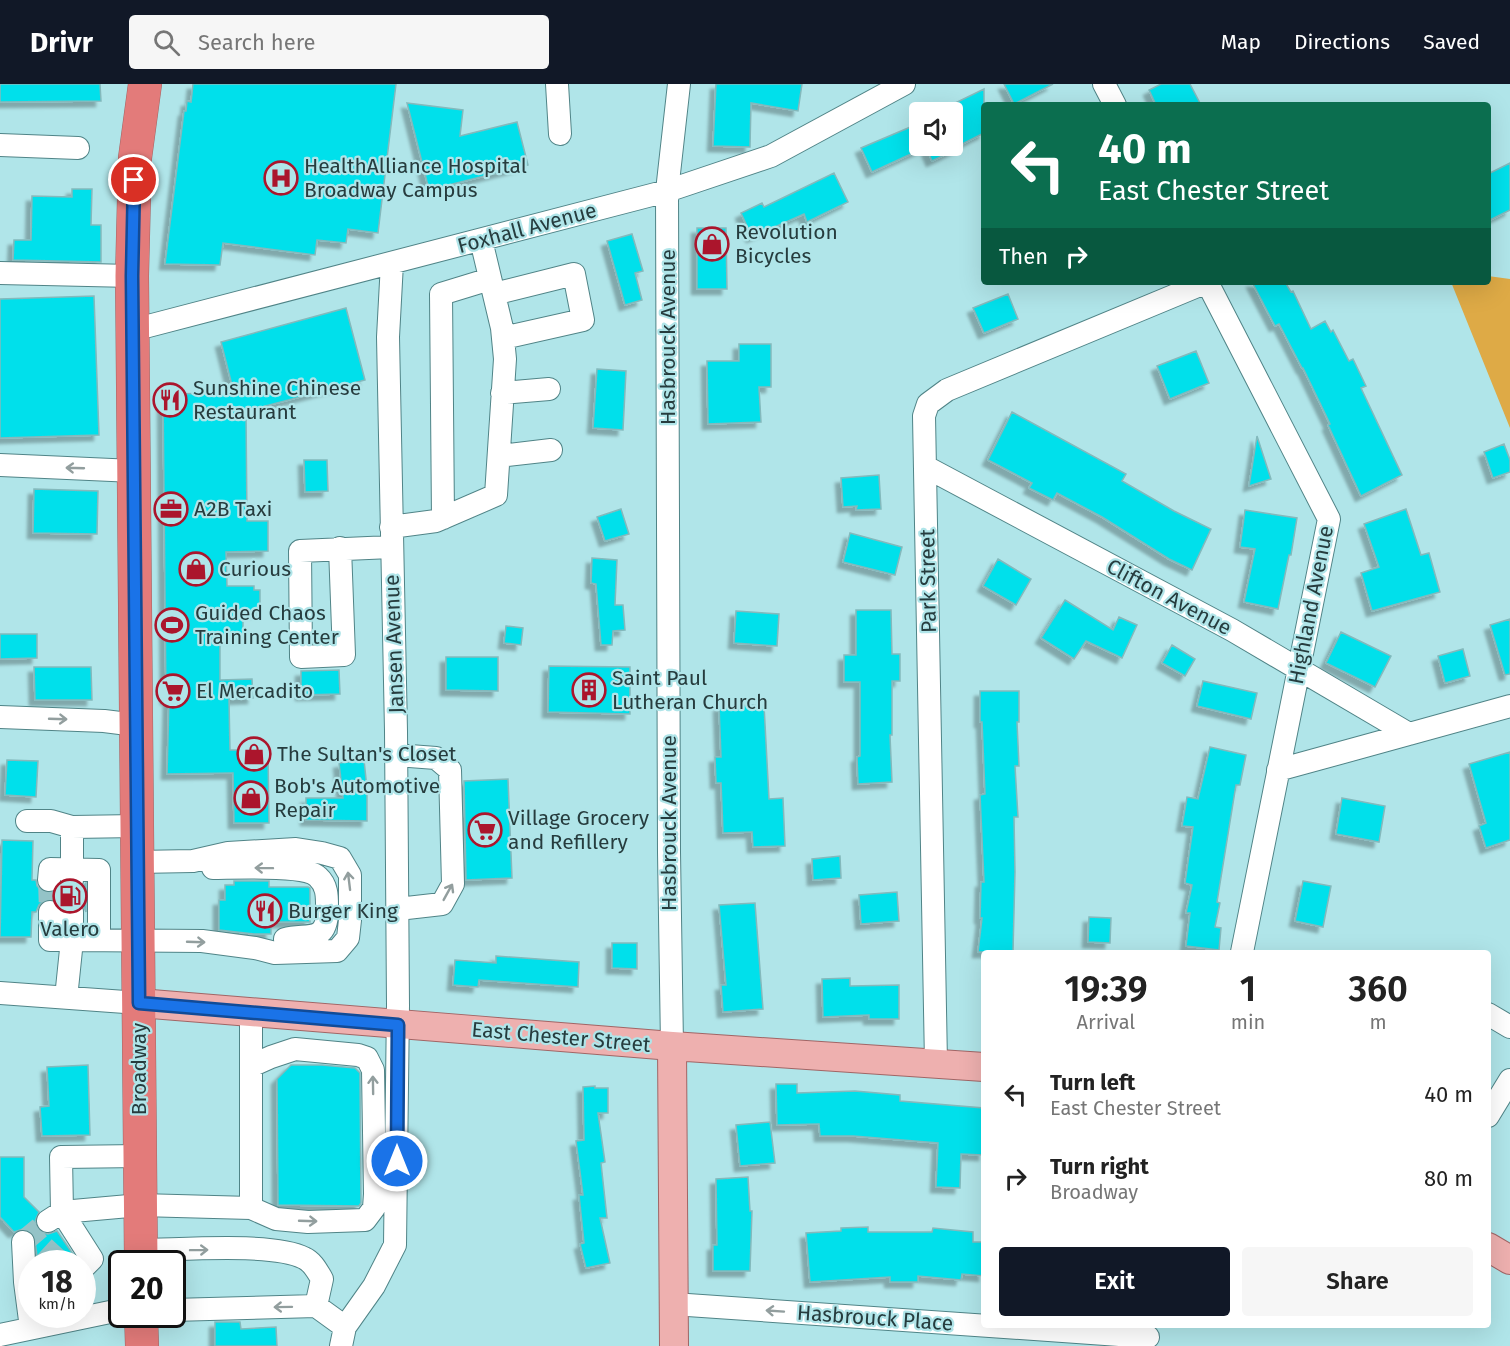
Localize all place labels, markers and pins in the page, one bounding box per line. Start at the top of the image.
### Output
place label: HealthAlliance Hospital Broadway Campus [304,153,527,203]
pin [108,154,159,205]
hospital icon: HealthAlliance Hospital Broadway Campus [263,160,299,196]
place label: Revolution Bicycles [735,219,838,269]
shop icon: Revolution Bicycles [694,226,730,262]
place label: Sunshine Chinese Restaurant [193,375,361,425]
restaurant icon: Sunshine Chinese Restaurant [152,382,188,418]
office icon: A2B Taxi [153,491,189,527]
place label: A2B Taxi [194,496,272,522]
shop icon: Curious [178,551,214,587]
place label: Curious [219,556,291,582]
place label: Guided Chaos Training Center [195,600,339,650]
sports icon: Guided Chaos Training Center [154,607,190,643]
place label: Saint Paul Lutheran Church [612,665,768,715]
building icon: Saint Paul Lutheran Church [571,672,607,708]
supermarket icon: El Mercadito [155,673,191,709]
place label: El Mercadito [196,678,313,704]
shop icon: The Sultan's Closet [236,736,272,772]
place label: The Sultan's Closet [277,741,457,767]
place label: Bob's Automotive Repair [274,773,440,823]
shop icon: Bob's Automotive Repair [233,780,269,816]
place label: Village Grocery and Refillery [508,805,650,855]
supermarket icon: Village Grocery and Refillery [467,812,503,848]
fuel station icon: Valero [52,878,88,914]
restaurant icon: Burger King [247,893,283,929]
place label: Burger King [288,898,398,924]
place label: Valero [40,916,100,942]

